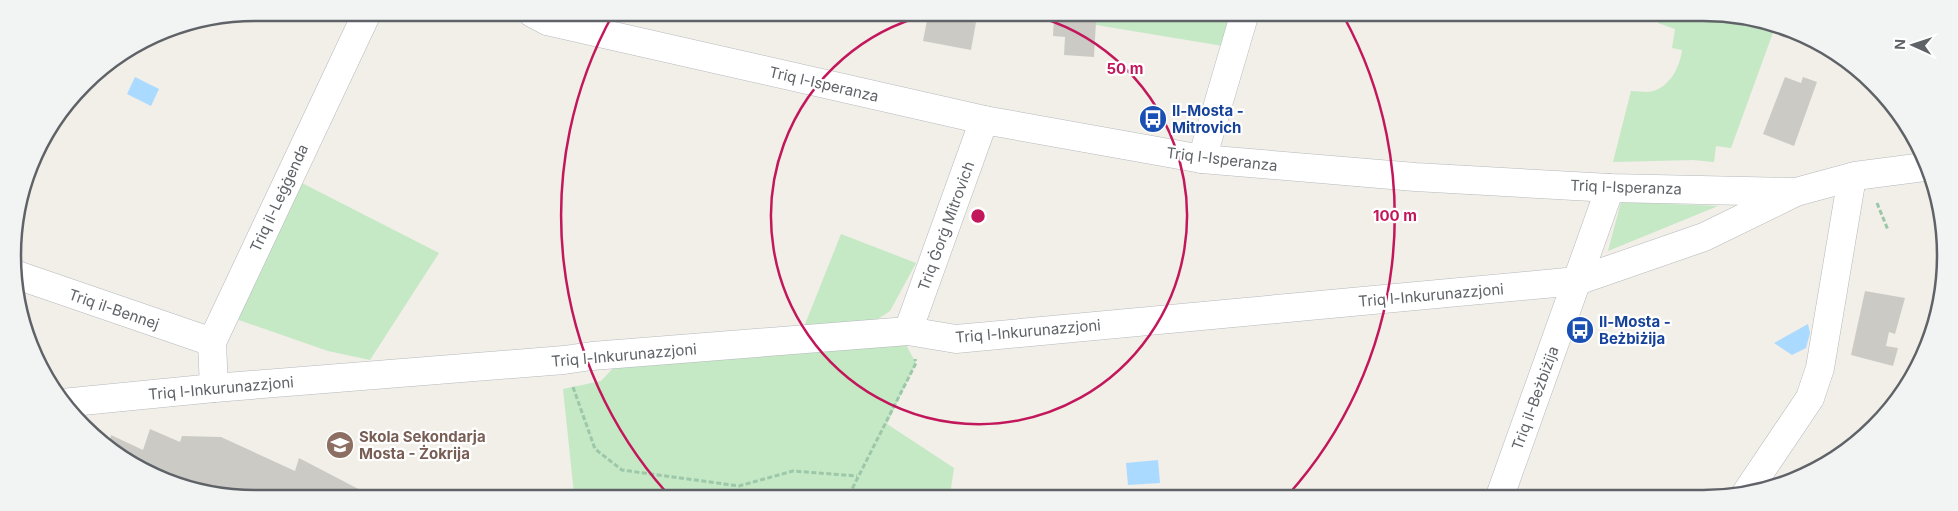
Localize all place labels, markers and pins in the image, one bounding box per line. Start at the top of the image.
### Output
place label: Il-Mosta - Mitrovich [1172,101,1244,137]
bus stop icon: Il-Mosta - Mitrovich [1138,104,1168,134]
centre of rings [969,207,987,225]
place label: Il-Mosta - Beżbiżija [1599,312,1671,348]
bus stop icon: Il-Mosta - Beżbiżija [1565,315,1595,345]
place label: Skola Sekondarja Mosta - Żokrija [359,427,486,463]
school or university icon: Skola Sekondarja Mosta - Żokrija [325,430,355,460]

